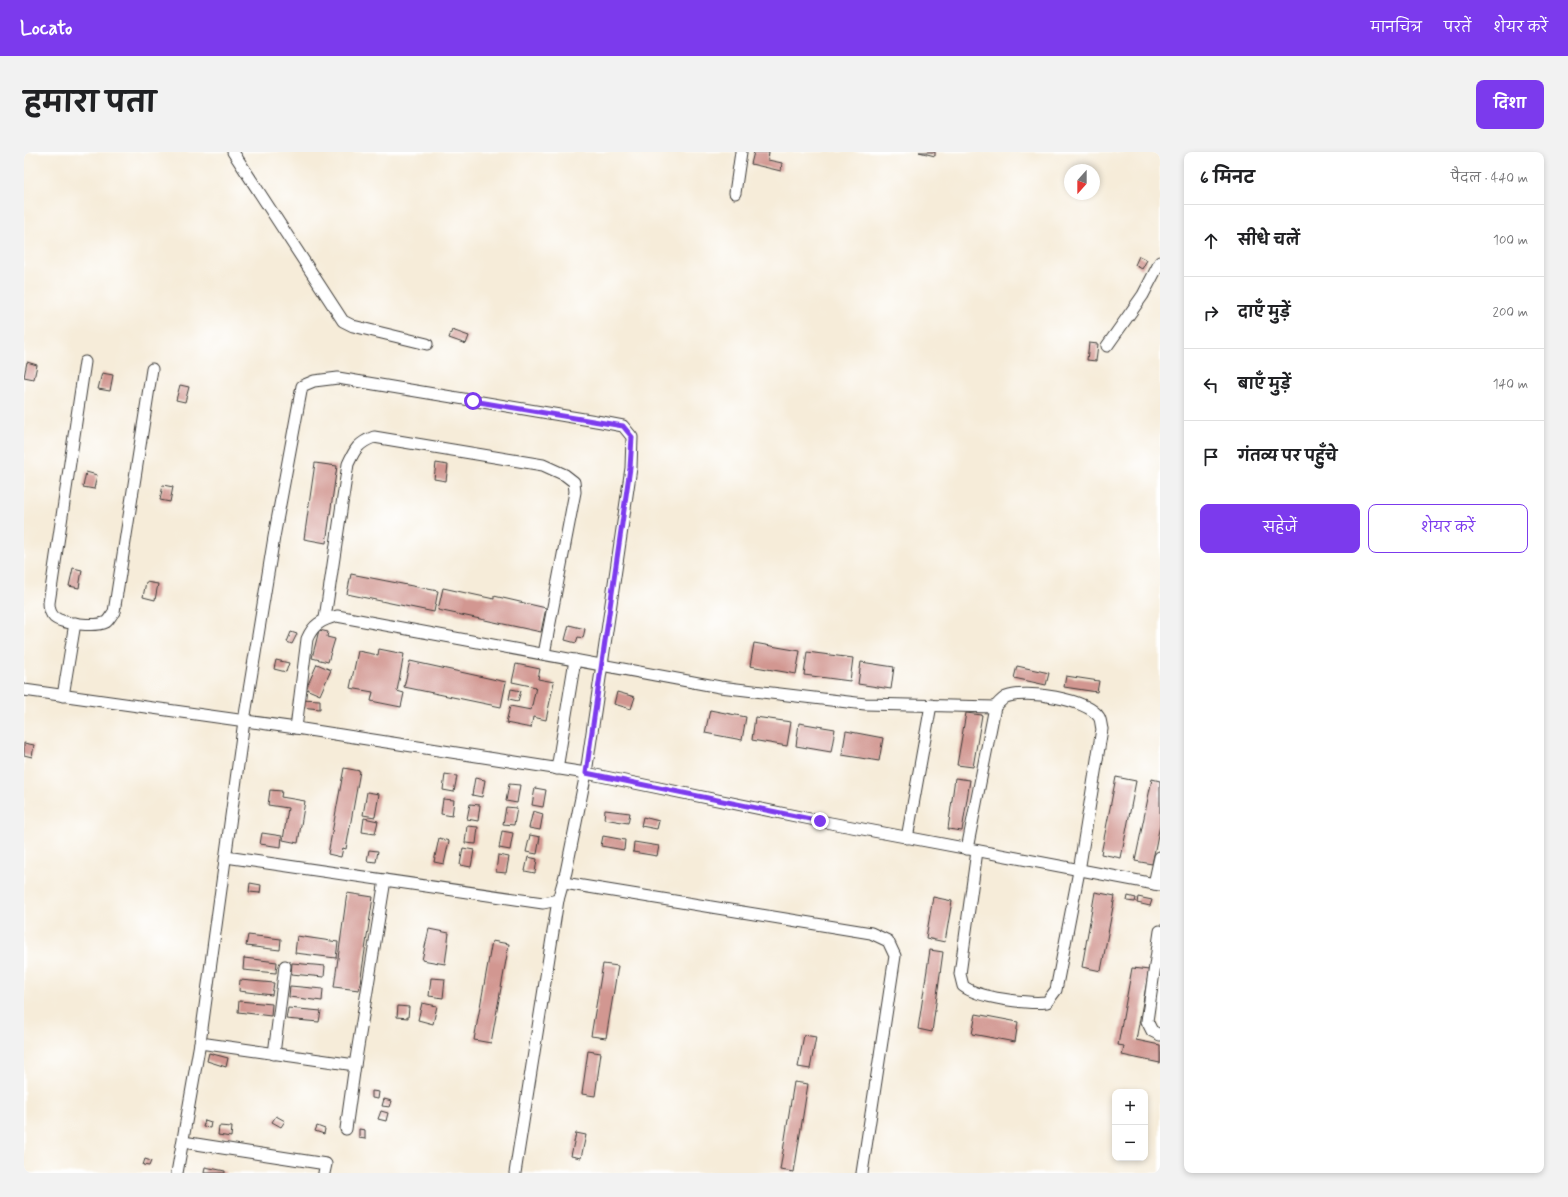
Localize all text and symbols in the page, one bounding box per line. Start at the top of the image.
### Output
text: Locato [20,16,72,41]
text: मानचित्र [1370,19,1422,37]
text: परतें [1444,19,1471,37]
text: शेयर करें [1493,19,1548,37]
button: दिशा [1476,80,1544,129]
text: हमारा पता [24,86,156,123]
north arrow [1064,164,1100,200]
text: 6 मिनट [1200,167,1255,189]
text: पैदल · 440 m [1451,170,1528,187]
icon: ahead [1200,230,1222,252]
text: सीधे चलें [1238,231,1300,251]
text: 100 m [1493,232,1528,249]
icon: right [1200,302,1222,324]
text: दाएँ मुड़ें [1238,303,1290,323]
text: 200 m [1493,304,1528,321]
icon: left [1200,374,1222,396]
text: बाएँ मुड़ें [1238,375,1291,395]
text: 140 m [1493,376,1528,393]
route start [464,392,482,410]
icon: arrive [1200,446,1222,468]
text: गंतव्य पर पहुँचे [1238,447,1337,467]
button: सहेजें [1200,504,1360,553]
button: शेयर करें [1368,504,1528,553]
route end [811,812,829,830]
map controls [1112,1089,1148,1161]
button: + [1112,1089,1148,1125]
button: − [1112,1125,1148,1161]

